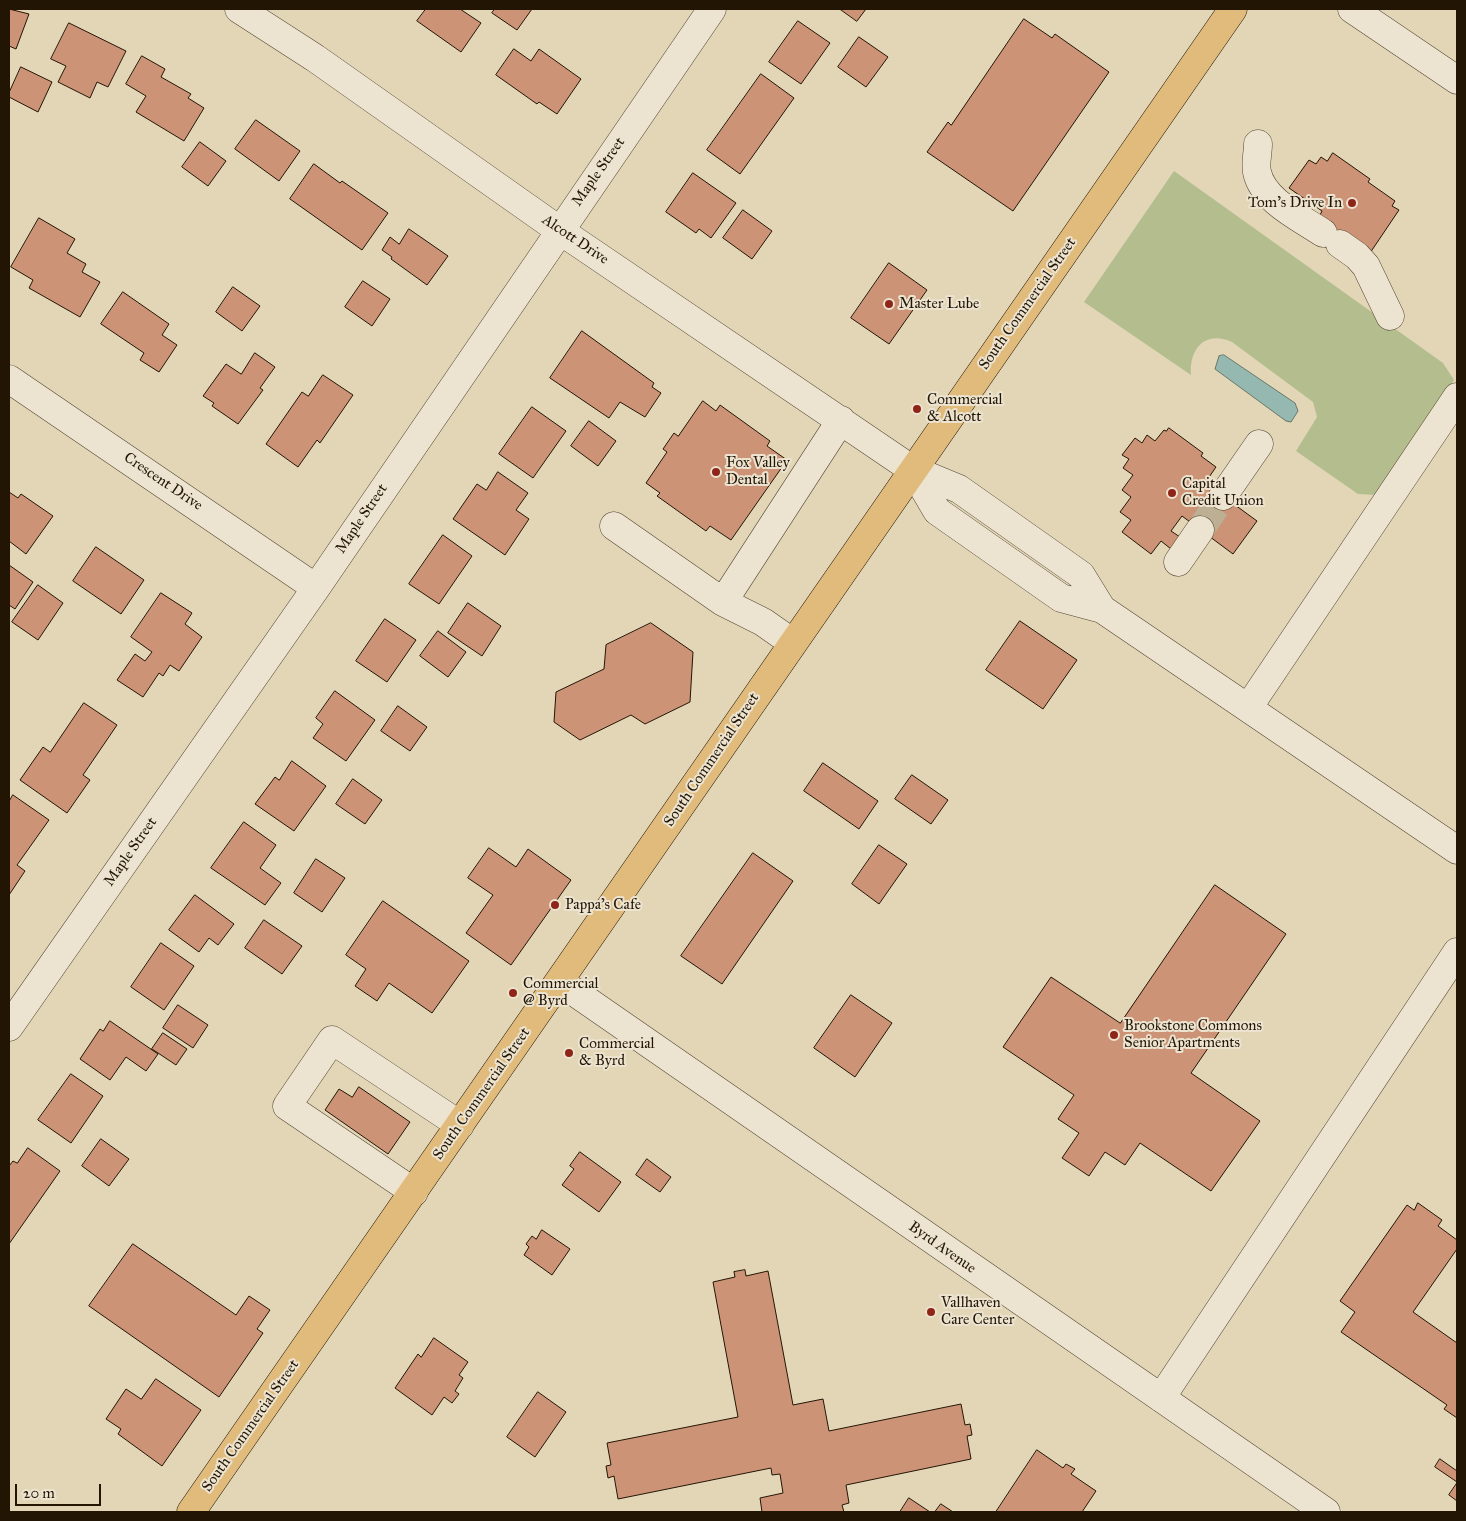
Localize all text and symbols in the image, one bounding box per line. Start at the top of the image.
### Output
street label: Maple Street [569,134,629,210]
place label: Tom's Drive In [1248,194,1342,212]
marker: Tom's Drive In [1346,197,1358,209]
street label: Alcott Drive [538,211,612,269]
street label: South Commercial Street [976,234,1080,374]
place label: Master Lube [899,295,979,313]
marker: Master Lube [883,298,895,310]
place label: Commercial & Alcott [927,391,1003,426]
marker: Commercial & Alcott [911,403,923,415]
street label: Crescent Drive [120,449,206,515]
place label: Fox Valley Dental [726,454,790,489]
marker: Fox Valley Dental [710,466,722,478]
place label: Capital Credit Union [1182,475,1264,510]
street label: Maple Street [332,481,392,557]
marker: Capital Credit Union [1166,487,1178,499]
street label: South Commercial Street [661,690,763,830]
street label: Maple Street [101,814,161,890]
place label: Pappa's Cafe [565,896,641,914]
marker: Pappa's Cafe [549,899,561,911]
place label: Commercial @ Byrd [523,975,599,1010]
marker: Commercial @ Byrd [507,987,519,999]
place label: Brookstone Commons Senior Apartments [1124,1017,1262,1052]
street label: South Commercial Street [430,1024,534,1164]
marker: Brookstone Commons Senior Apartments [1108,1029,1120,1041]
place label: Commercial & Byrd [579,1035,655,1070]
marker: Commercial & Byrd [563,1047,575,1059]
street label: Byrd Avenue [905,1218,979,1278]
place label: Vallhaven Care Center [941,1294,1014,1329]
marker: Vallhaven Care Center [925,1306,937,1318]
street label: South Commercial Street [199,1356,303,1496]
scale bar [18,1474,104,1506]
text: 20 m [23,1484,55,1502]

